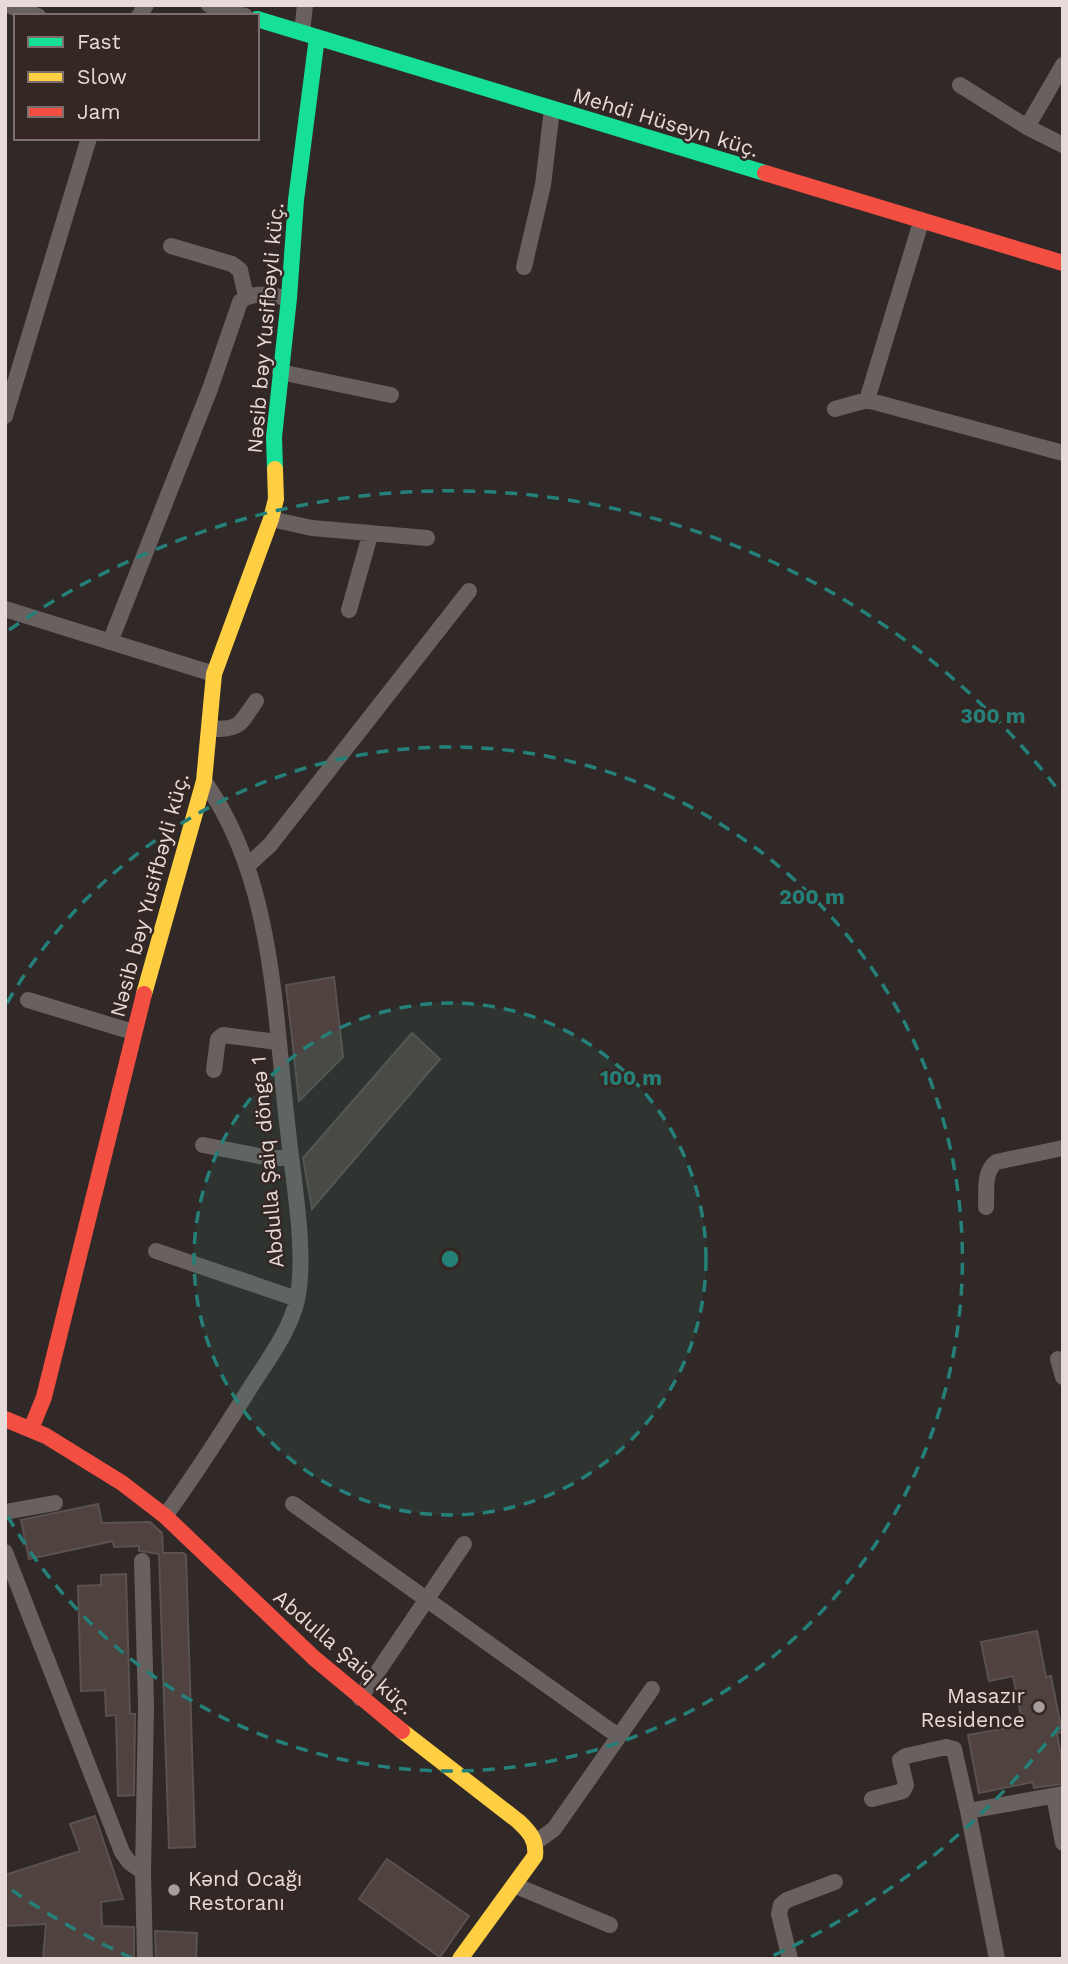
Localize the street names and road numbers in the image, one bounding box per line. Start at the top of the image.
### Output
street label: Mehdi Hüseyn küç. [570,82,762,162]
street label: Nəsib bəy Yusifbəyli küç. [242,202,288,454]
street label: Nəsib bəy Yusifbəyli küç. [104,770,194,1020]
street label: Abdulla Şaiq döngə 1 [245,1055,289,1269]
street label: Abdulla Şaiq küç. [269,1584,419,1720]

